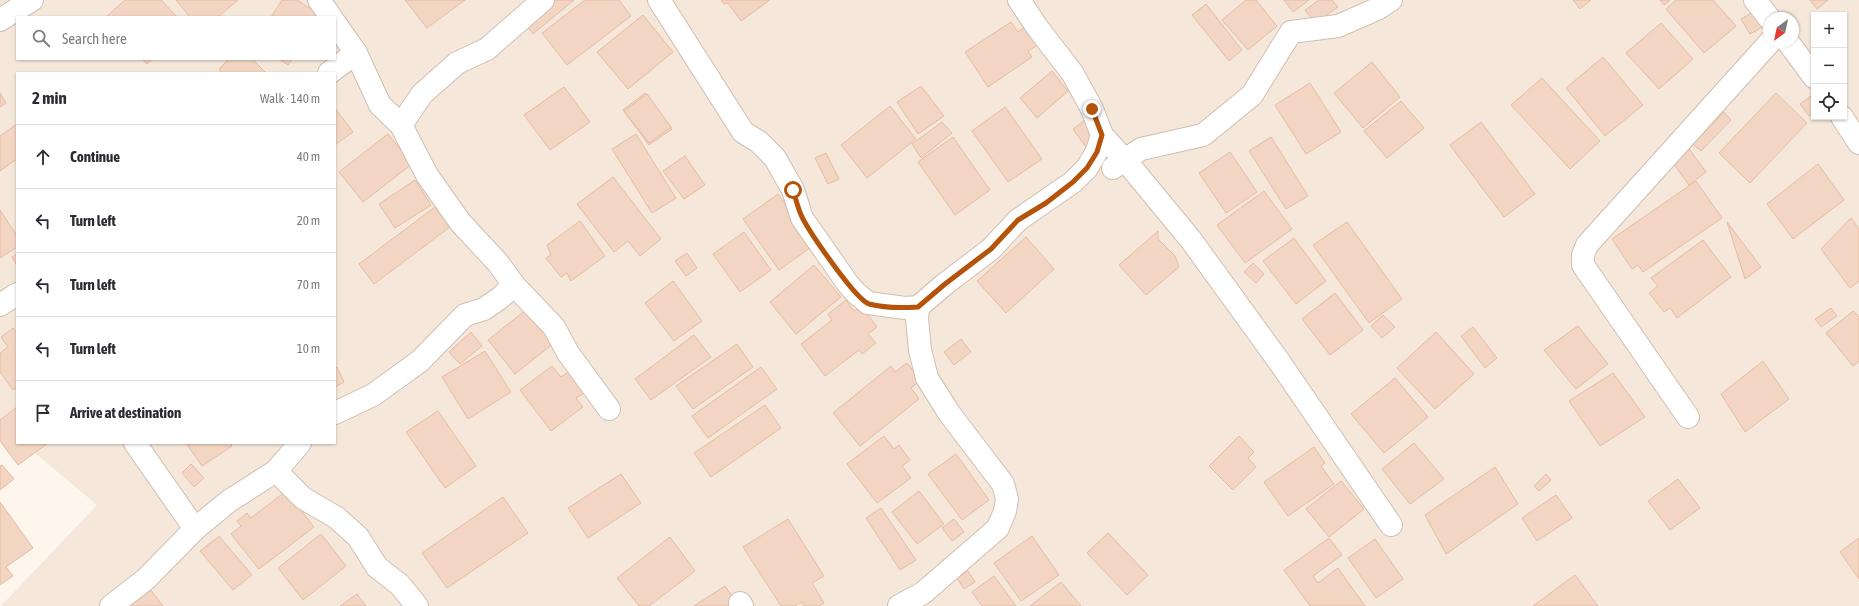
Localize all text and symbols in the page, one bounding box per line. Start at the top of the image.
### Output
north arrow [1763,12,1799,48]
map controls [1811,12,1847,120]
button: + [1811,12,1847,48]
search box [16,16,336,60]
icon: search [30,27,52,49]
text: Search here [62,30,127,47]
button: − [1811,48,1847,84]
button: locate [1811,84,1847,120]
text: 2 min [32,88,67,108]
text: Walk · 140 m [260,91,320,106]
route end [1083,100,1101,118]
icon: ahead [32,146,54,168]
text: Continue [70,148,120,165]
text: 40 m [297,149,320,164]
route start [784,181,802,199]
icon: left [32,210,54,232]
text: Turn left [70,212,116,229]
text: 20 m [297,213,320,228]
icon: left [32,274,54,296]
text: Turn left [70,276,116,293]
text: 70 m [297,277,320,292]
icon: left [32,338,54,360]
text: Turn left [70,340,116,357]
text: 10 m [297,341,320,356]
icon: arrive [32,402,54,424]
text: Arrive at destination [70,404,181,421]

